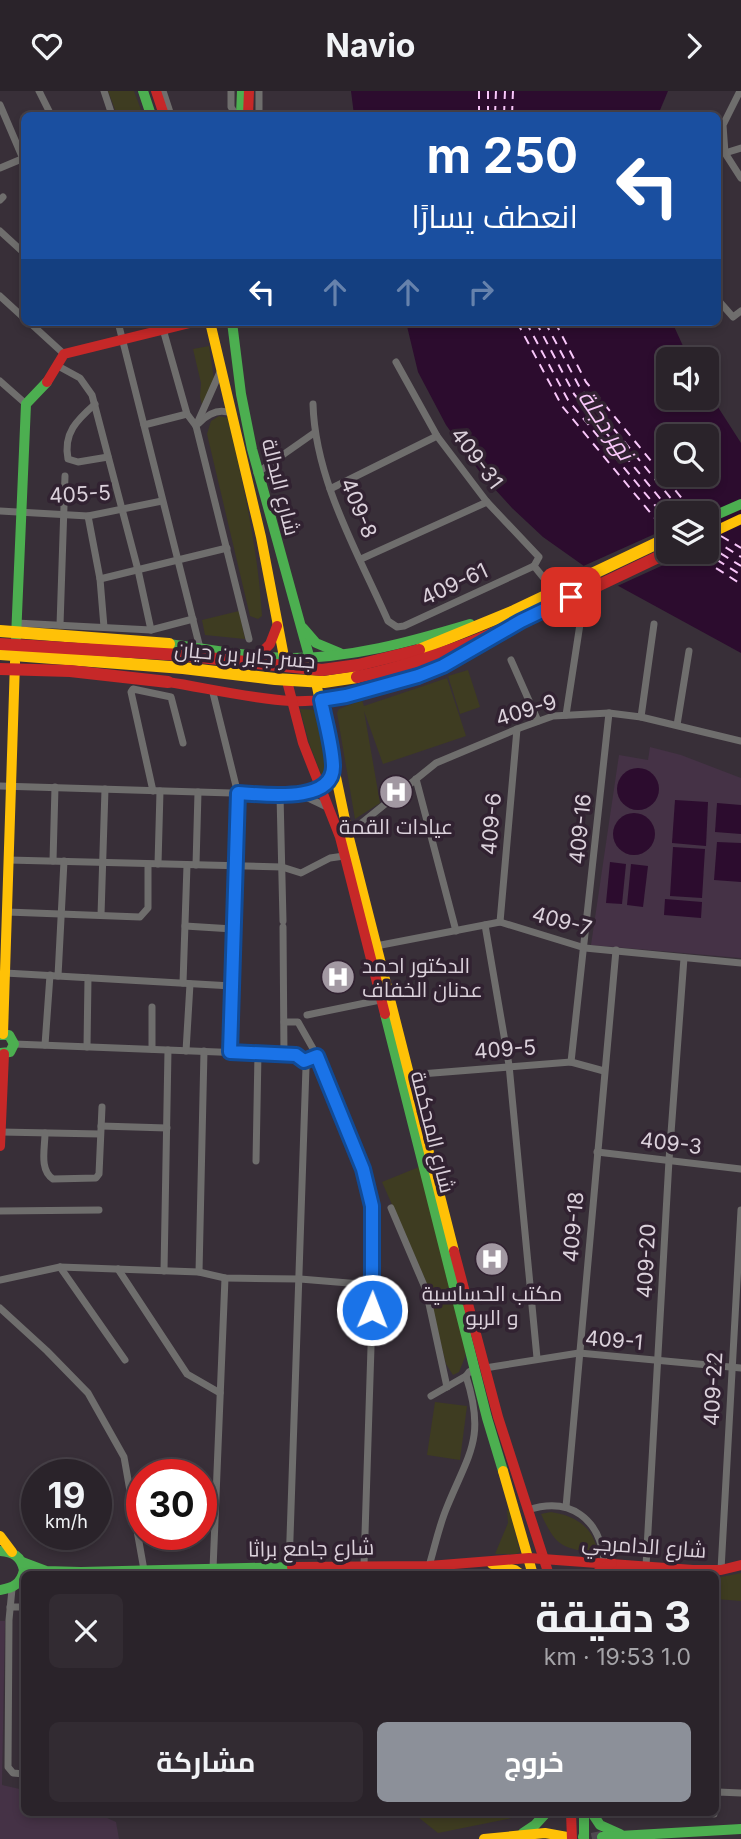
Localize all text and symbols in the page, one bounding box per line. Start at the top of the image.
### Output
text: Navio [326,26,415,65]
icon: heart [28,27,66,65]
icon: forward [675,27,713,65]
text: 250 m [426,126,578,185]
icon: left [602,140,693,231]
text: انعطف يسارًا [411,197,578,236]
icon: left [243,273,281,311]
icon: ahead [316,273,354,311]
icon: ahead [389,273,427,311]
icon: right [462,273,500,311]
map controls [656,347,719,564]
button: sound [656,347,719,410]
water label: نهر دجلة [572,384,641,468]
street label: 409-31 [446,422,508,494]
button: search [656,424,719,487]
street label: شارع البدالة [255,436,305,539]
street label: 409-8 [336,474,382,542]
street label: 405-5 [48,480,112,508]
button: layers [656,501,719,564]
street label: 409-61 [417,558,491,610]
pin [541,567,601,627]
icon: arrive [552,578,590,616]
street label: جسر جابر بن حيان [173,636,317,675]
street label: 409-9 [492,689,560,731]
hospital icon: عيادات القمة [377,773,415,811]
street label: 409-6 [476,792,506,856]
street label: 409-16 [564,792,596,866]
place label: عيادات القمة [339,814,453,839]
street label: 409-7 [529,901,595,941]
place label: الدكتور احمد عدنان الخفاف [362,953,483,1003]
hospital icon: الدكتور احمد عدنان الخفاف [319,958,357,996]
street label: 409-5 [473,1034,537,1064]
street label: شارع المحكمة [404,1068,460,1196]
street label: 409-3 [639,1127,703,1159]
street label: 409-18 [557,1191,589,1263]
street label: 409-20 [632,1223,660,1299]
hospital icon: مكتب الحساسية و الربو [473,1240,511,1278]
position arrow [335,1273,409,1347]
place label: مكتب الحساسية و الربو [422,1281,562,1330]
street label: 409-1 [584,1325,644,1355]
street label: 409-22 [699,1351,727,1427]
speed limit sign: 30 [126,1459,217,1550]
text: 19 [48,1474,85,1516]
text: km/h [45,1511,88,1532]
street label: شارع الدامرجي [581,1529,707,1567]
street label: شارع جامع براثا [248,1534,374,1564]
text: 3 دقيقة [535,1591,691,1642]
button: close [49,1594,123,1668]
text: 1.0 km · 19:53 [544,1643,691,1671]
button: مشاركة [49,1722,363,1802]
button: خروج [377,1722,691,1802]

